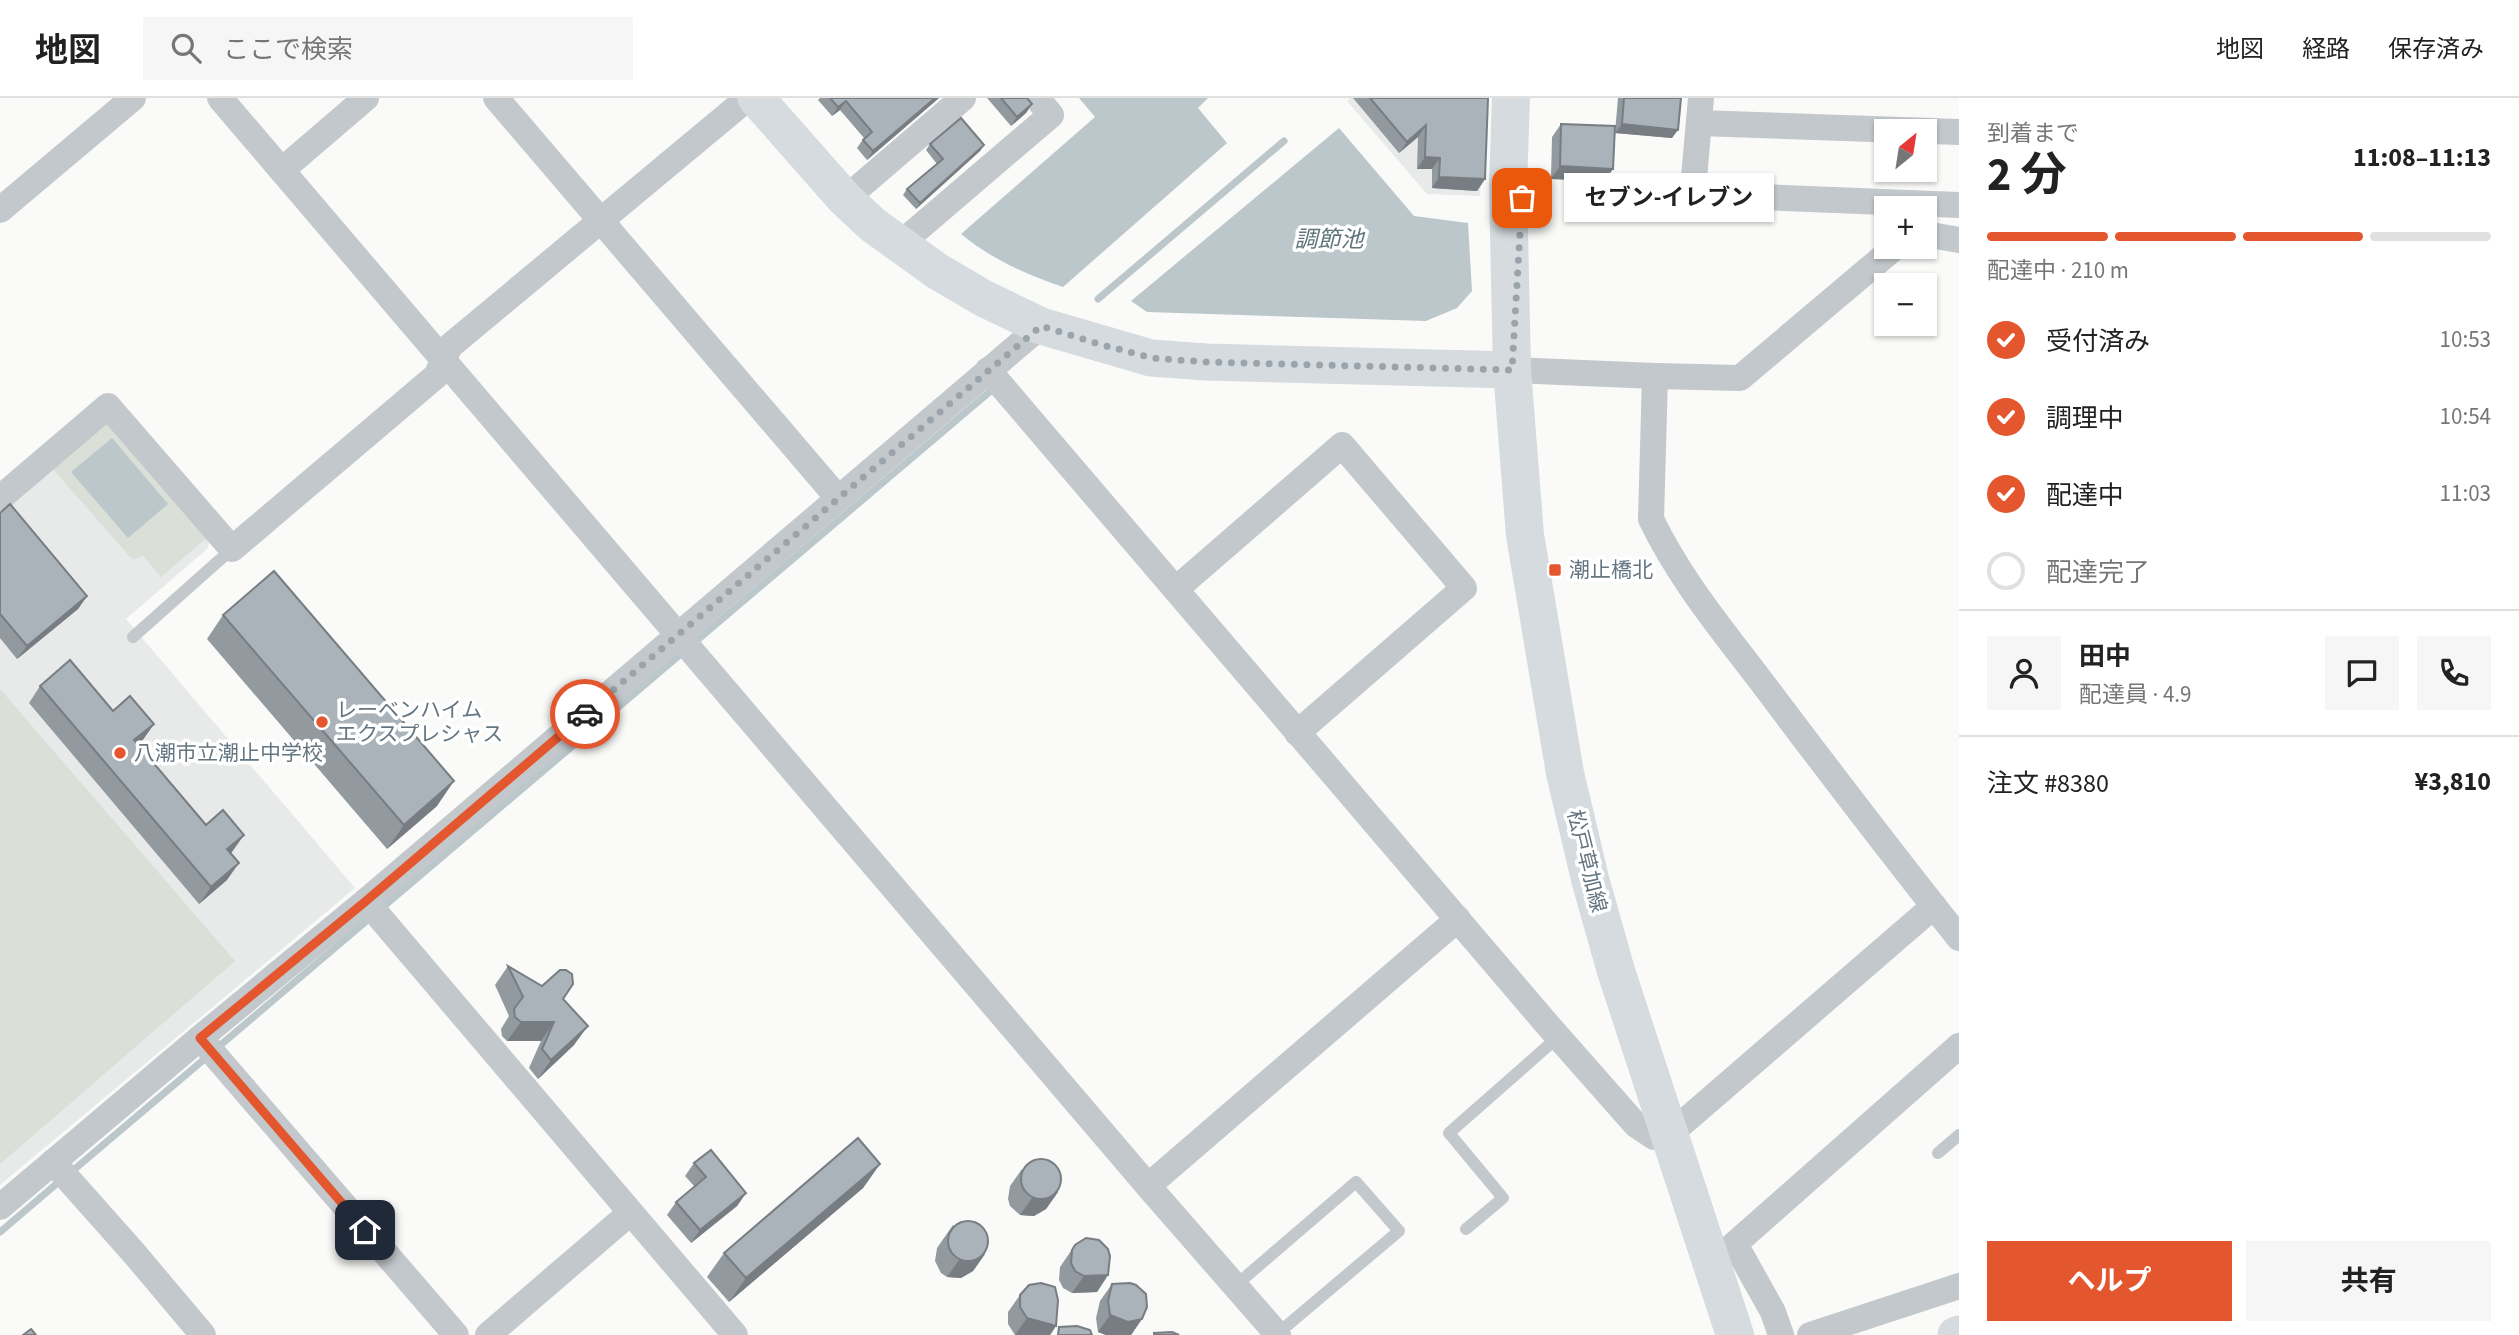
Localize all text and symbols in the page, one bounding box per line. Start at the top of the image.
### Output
search box [143,17,633,80]
text: 地図 [35,27,101,74]
icon: search [167,29,205,67]
text: ここで検索 [223,31,353,68]
text: 地図 [2216,32,2264,67]
text: 経路 [2302,32,2350,67]
text: 保存済み [2388,32,2484,67]
text: 到着まで [1987,117,2079,150]
north arrow [1874,119,1937,182]
map controls [1874,119,1937,336]
text: 11:08–11:13 [2353,139,2491,176]
text: 2 分 [1987,143,2067,208]
pin [1492,168,1552,228]
callout: セブン-イレブン [1564,174,1774,222]
icon: bag [1503,179,1541,217]
text: セブン-イレブン [1585,181,1753,214]
button: + [1874,196,1937,259]
water label: 調節池 [1295,223,1366,256]
text: 配達中 · 210 m [1987,254,2129,287]
button: − [1874,273,1937,336]
icon: check [1987,321,2025,359]
text: 受付済み [2046,323,2150,360]
text: 10:53 [2440,323,2491,356]
icon: check [1987,398,2025,436]
text: 調理中 [2046,400,2124,437]
text: 10:54 [2440,400,2491,433]
icon: check [1987,475,2025,513]
text: 配達中 [2046,477,2124,514]
text: 11:03 [2440,477,2491,510]
text: 配達完了 [2046,554,2150,591]
place label: 潮止橋北 [1569,555,1653,585]
marker: 潮止橋北 [1547,562,1563,578]
button: person [1987,636,2061,710]
button: chat [2325,636,2399,710]
button: phone [2417,636,2491,710]
text: 田中 [2079,638,2131,675]
text: 配達員 · 4.9 [2079,678,2192,711]
courier [550,679,620,749]
place label: レーベンハイム エクスプレシャス [336,695,503,749]
icon: car [566,695,604,733]
marker: レーベンハイム エクスプレシャス [314,714,330,730]
place label: 八潮市立潮止中学校 [134,738,323,768]
marker: 八潮市立潮止中学校 [112,745,128,761]
text: ¥3,810 [2415,763,2491,800]
text: 注文 #8380 [1987,765,2109,802]
street label: 松戸草加線 [1560,806,1614,916]
pin [335,1200,395,1260]
icon: home [346,1211,384,1249]
button: ヘルプ [1987,1241,2232,1321]
button: 共有 [2246,1241,2491,1321]

